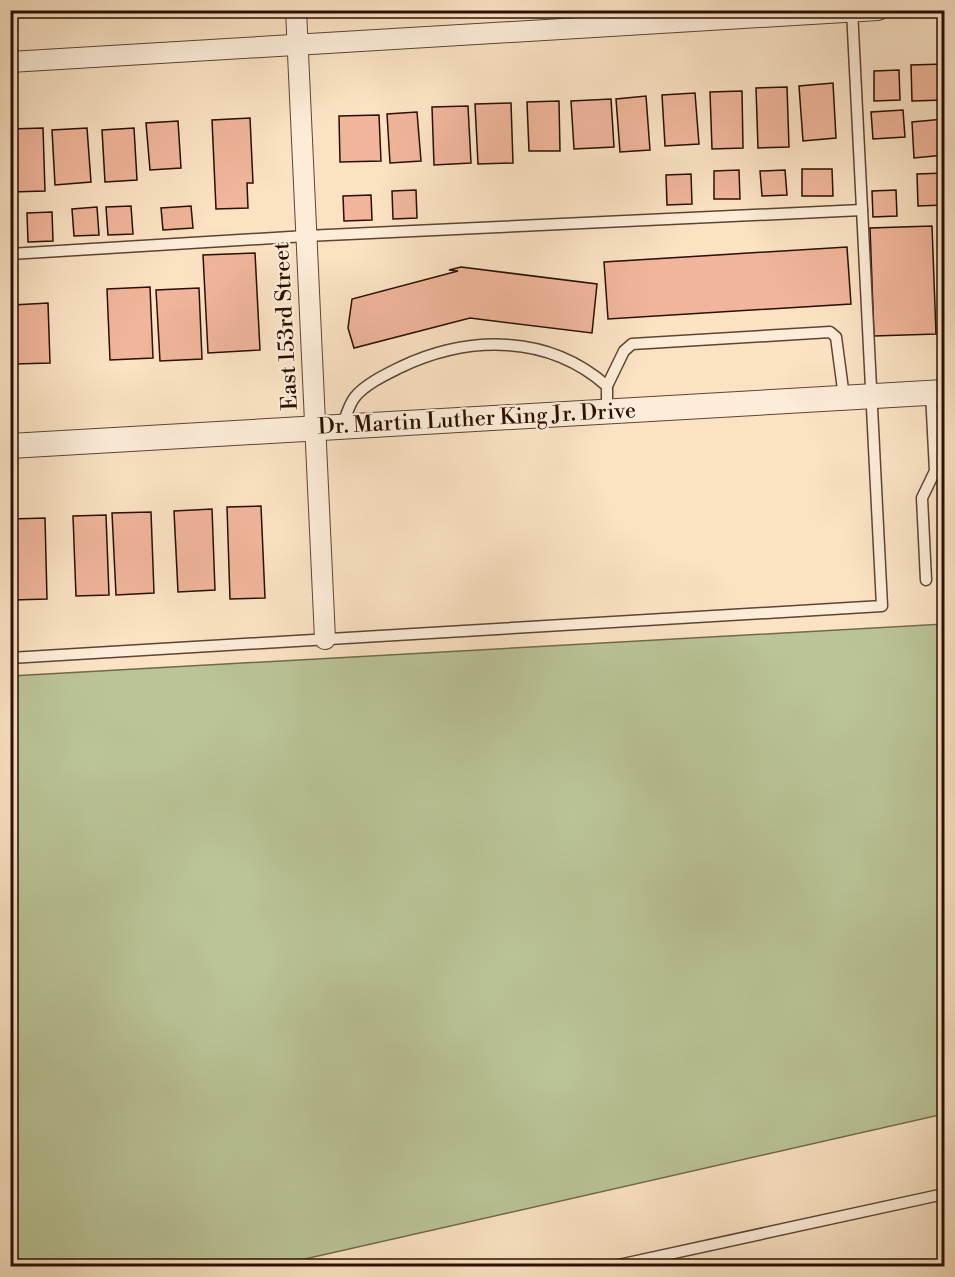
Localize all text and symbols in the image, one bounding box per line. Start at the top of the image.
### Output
street label: East 153rd Street [268,241,304,411]
street label: Dr. Martin Luther King Jr. Drive [317,397,637,441]

